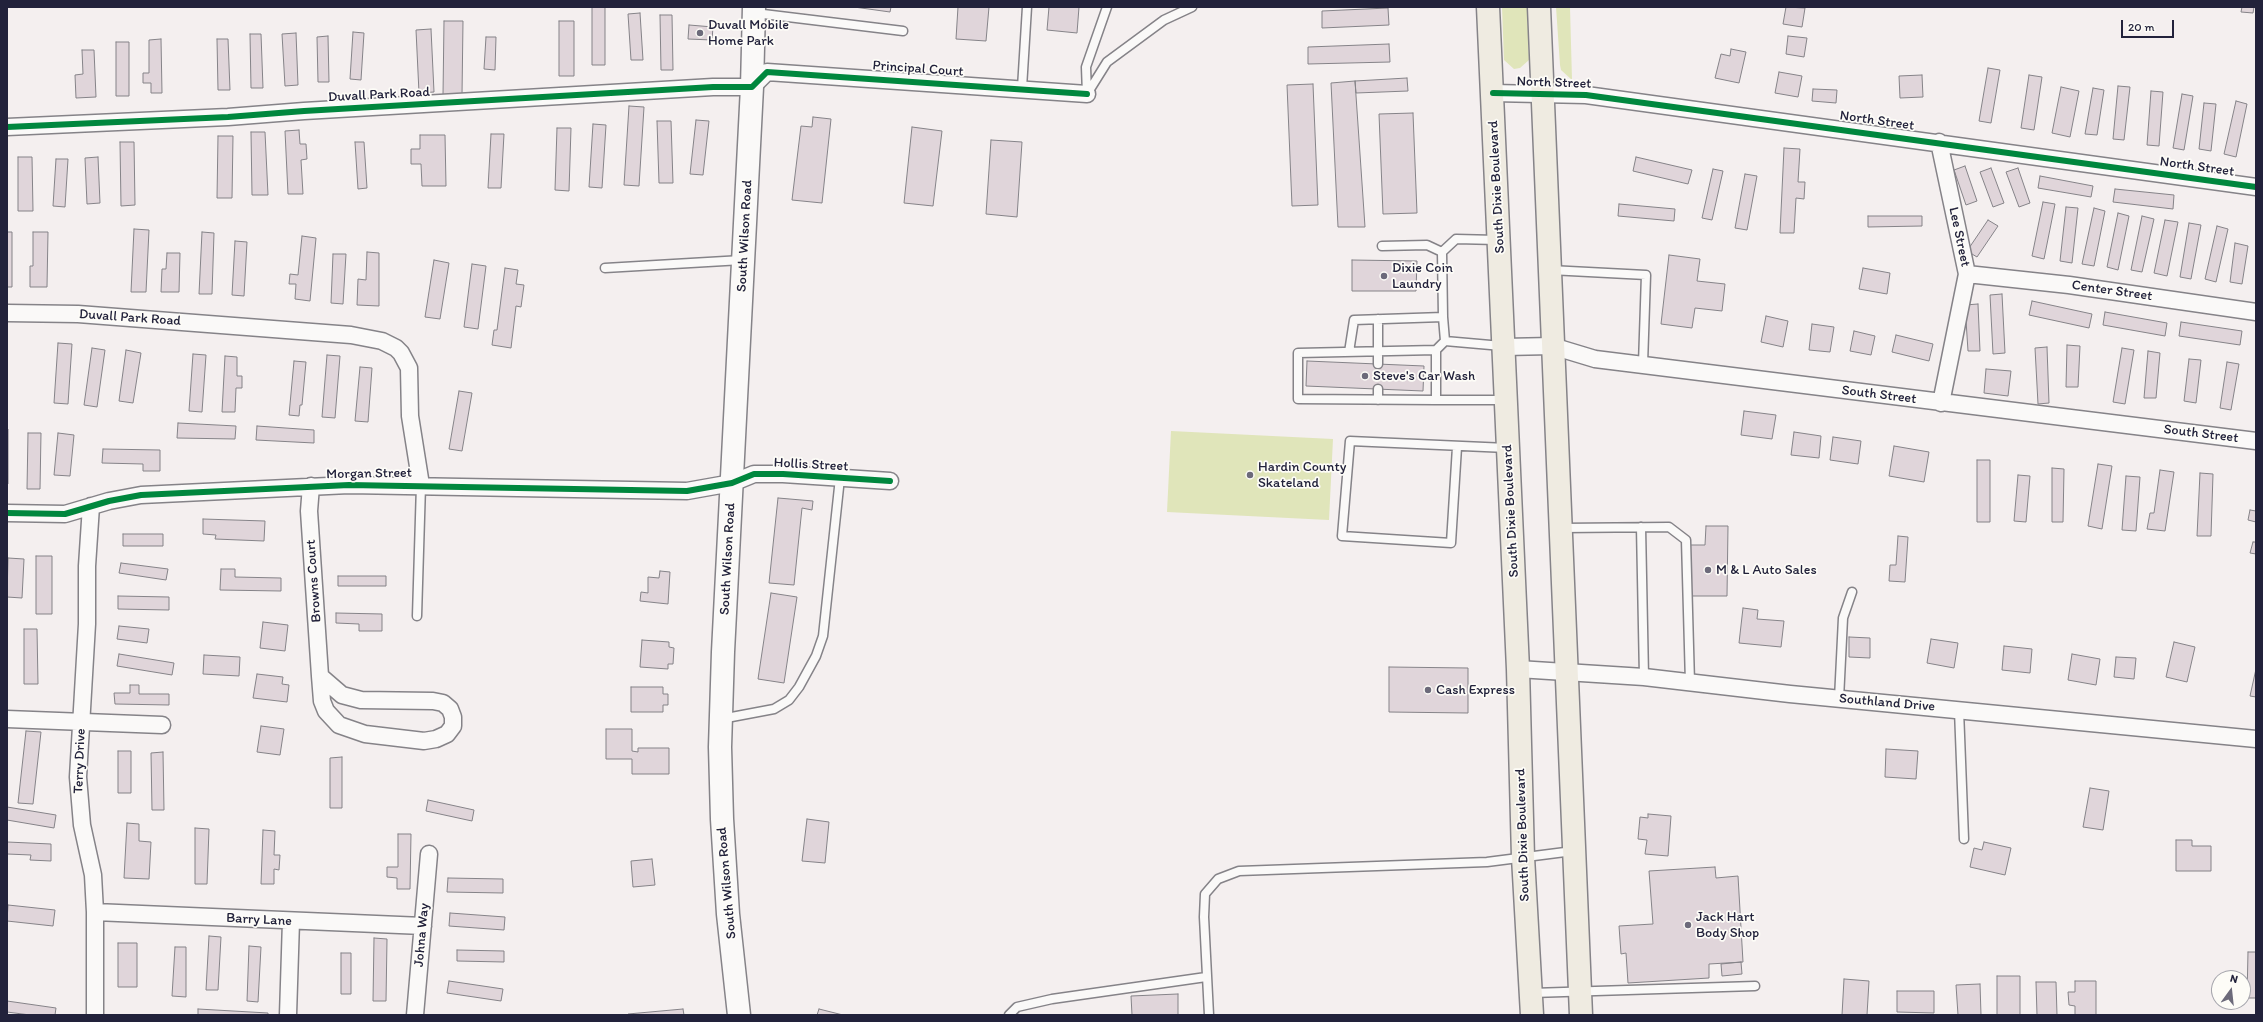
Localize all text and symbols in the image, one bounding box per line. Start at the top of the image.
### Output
scale bar [2123,12,2176,38]
place label: Duvall Mobile Home Park [708,17,789,50]
text: 20 m [2128,20,2155,34]
marker: Duvall Mobile Home Park [695,28,705,38]
street label: Principal Court [872,57,964,81]
street label: North Street [1516,73,1592,93]
street label: Duvall Park Road [328,84,430,106]
street label: North Street [1839,107,1915,135]
street label: South Dixie Boulevard [1485,120,1509,254]
street label: North Street [2159,153,2235,181]
street label: South Wilson Road [734,179,756,293]
street label: Lee Street [1944,206,1974,268]
place label: Dixie Coin Laundry [1392,260,1453,292]
marker: Dixie Coin Laundry [1379,271,1389,281]
street label: Center Street [2071,277,2153,305]
street label: Duvall Park Road [78,306,182,330]
place label: Steve's Car Wash [1373,368,1475,384]
marker: Steve's Car Wash [1360,371,1370,381]
street label: South Street [1841,382,1917,408]
street label: South Street [2163,421,2239,447]
street label: South Dixie Boulevard [1499,444,1523,578]
street label: Hollis Street [773,455,849,475]
place label: Hardin County Skateland [1258,459,1346,492]
street label: Morgan Street [326,465,412,483]
marker: Hardin County Skateland [1245,470,1255,480]
street label: South Wilson Road [717,502,739,616]
street label: Browns Court [303,539,325,623]
place label: M & L Auto Sales [1716,562,1817,578]
marker: M & L Auto Sales [1703,565,1713,575]
place label: Cash Express [1436,682,1515,698]
marker: Cash Express [1423,685,1433,695]
street label: Southland Drive [1838,690,1936,716]
street label: Terry Drive [70,728,90,794]
street label: South Dixie Boulevard [1512,768,1534,902]
street label: South Wilson Road [714,826,740,940]
street label: Johna Way [411,902,433,968]
place label: Jack Hart Body Shop [1696,909,1759,942]
street label: Barry Lane [226,910,292,930]
marker: Jack Hart Body Shop [1683,920,1693,930]
north arrow [2211,970,2251,1010]
text: N [2229,972,2239,986]

